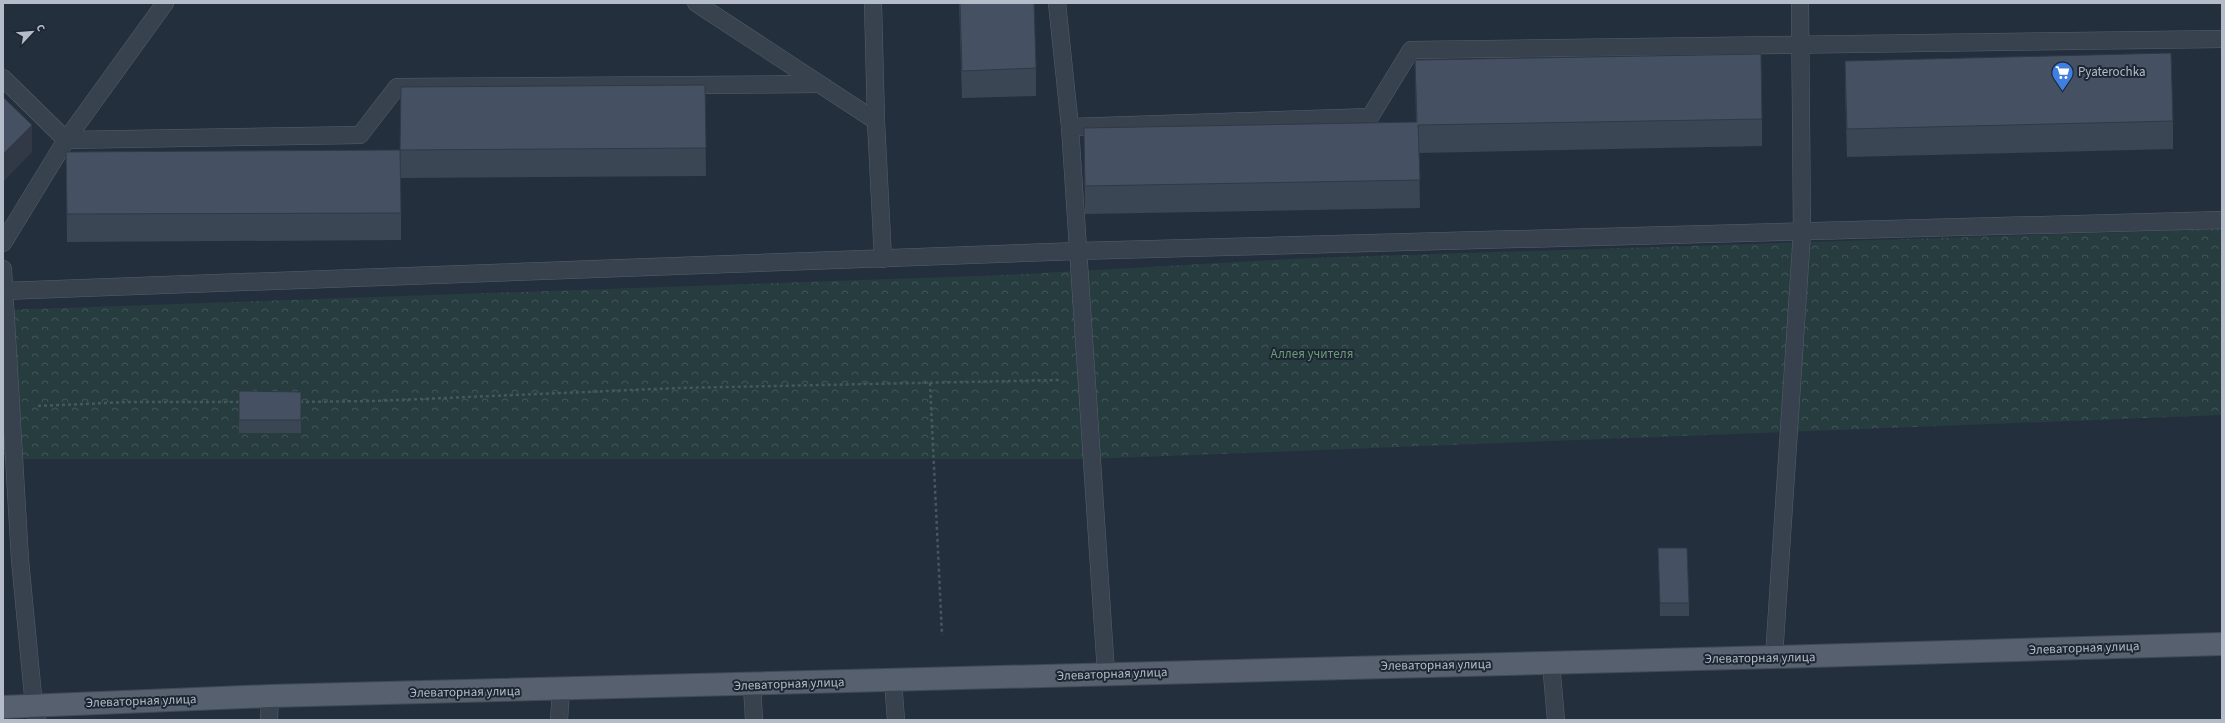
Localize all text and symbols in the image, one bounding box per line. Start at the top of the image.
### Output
north arrow [12,12,52,52]
text: С [32,22,49,35]
supermarket icon: Pyaterochka [2050,59,2076,92]
place label: Pyaterochka [2078,63,2146,81]
park label: Аллея учителя [1271,345,1353,363]
street label: Элеваторная улица [2028,637,2140,659]
street label: Элеваторная улица [1704,648,1816,668]
street label: Элеваторная улица [1380,655,1492,675]
street label: Элеваторная улица [1056,663,1168,685]
street label: Элеваторная улица [733,673,845,695]
street label: Элеваторная улица [409,682,521,702]
street label: Элеваторная улица [85,690,197,712]

